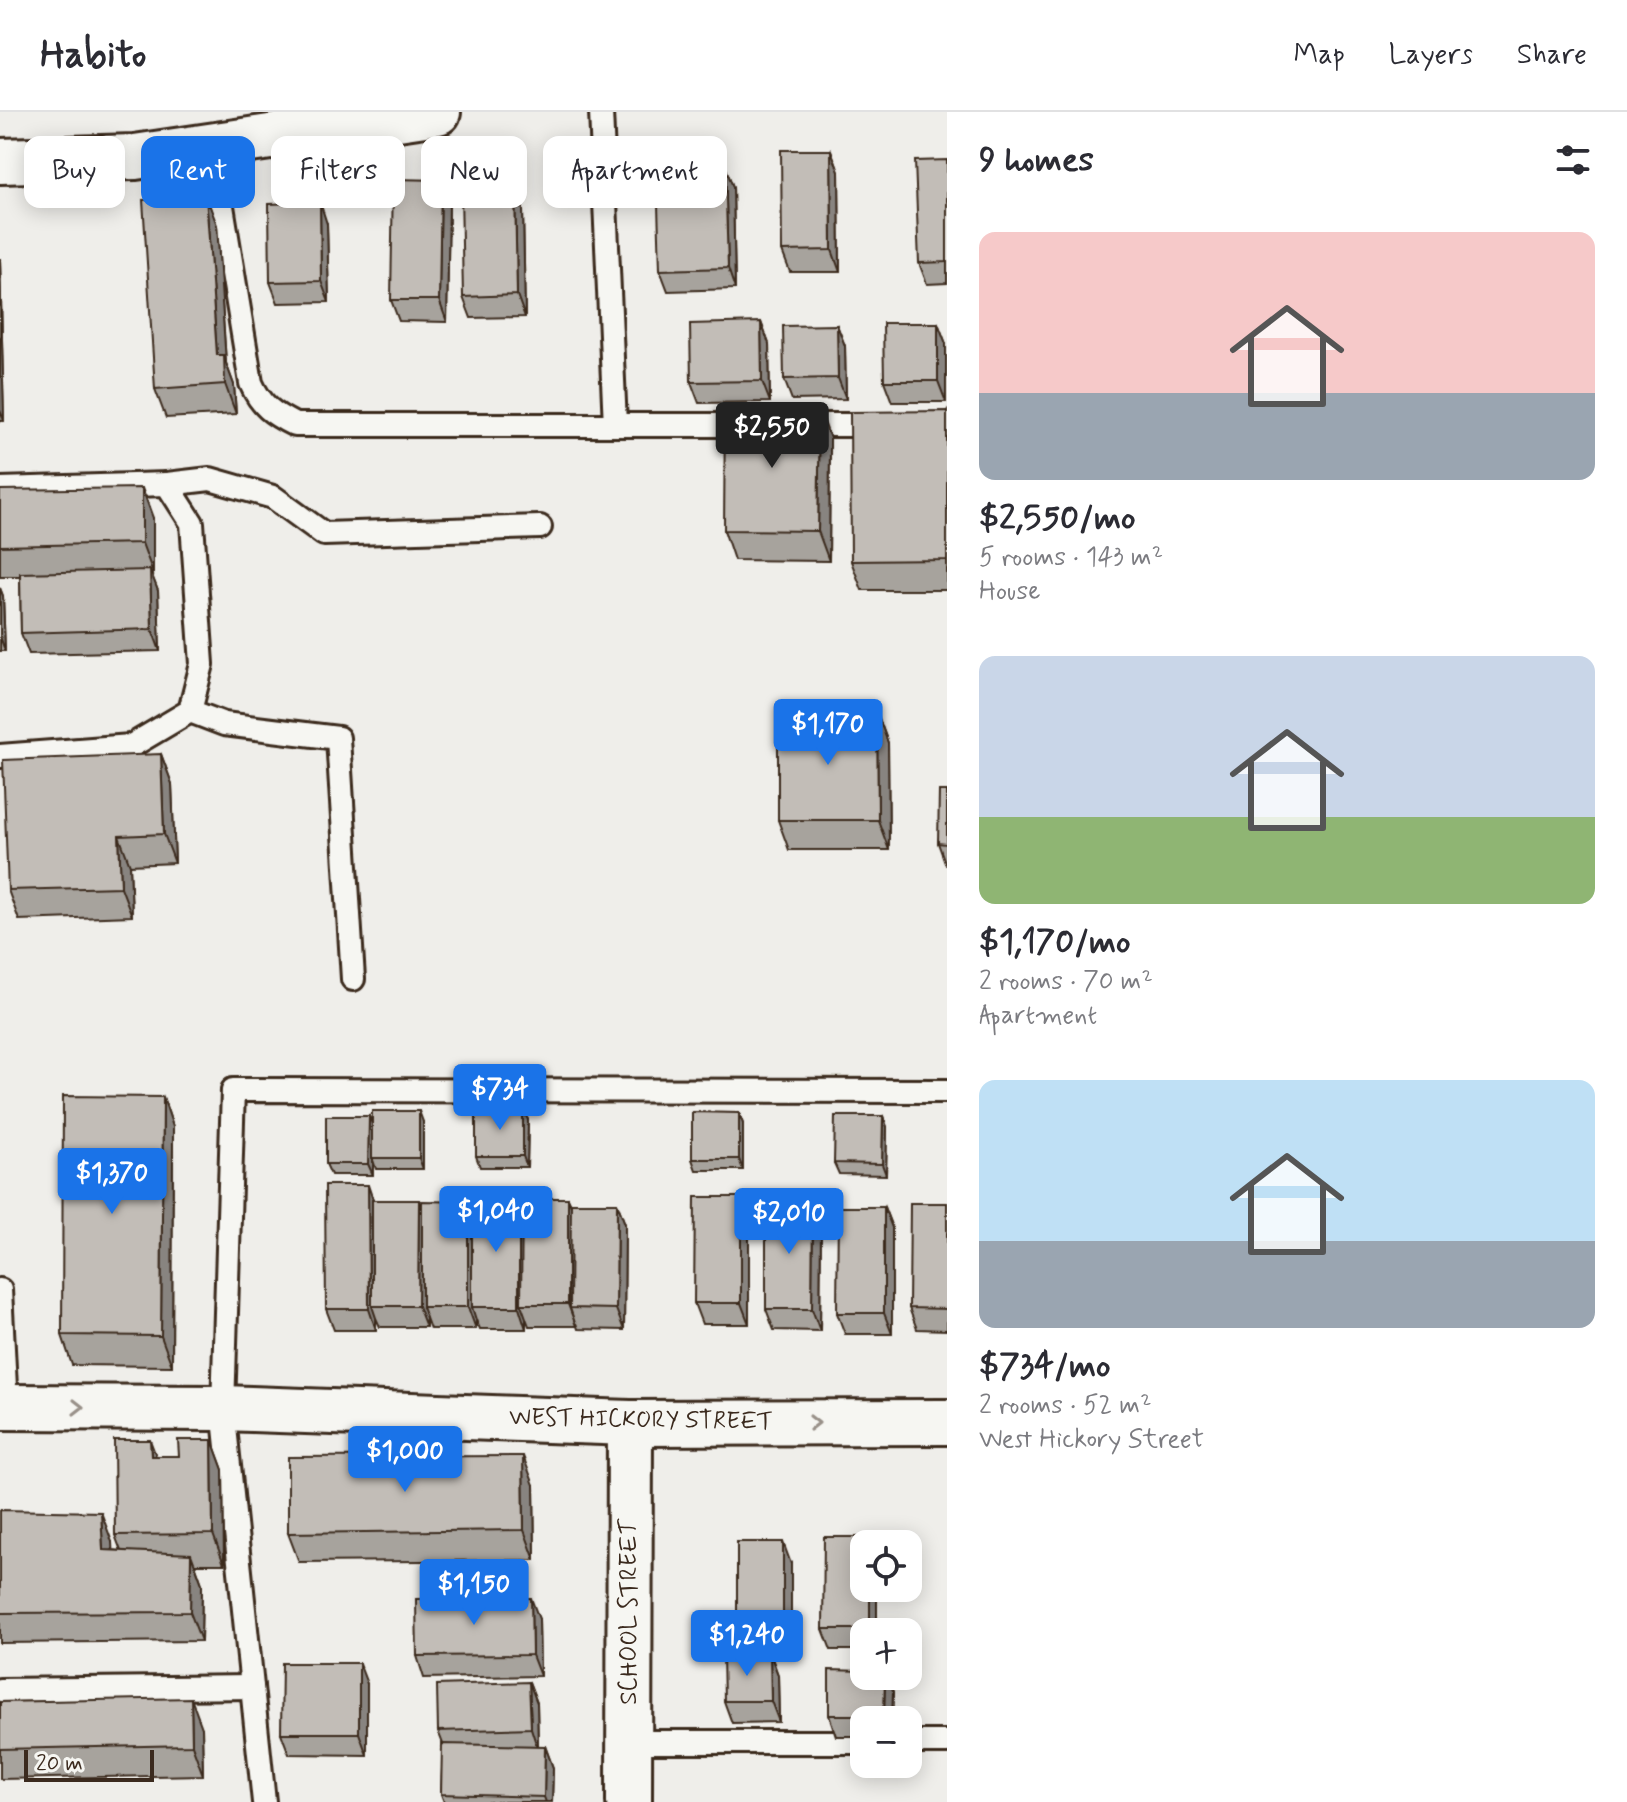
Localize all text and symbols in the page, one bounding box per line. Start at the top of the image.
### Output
text: Habito [40,31,146,80]
text: Map [1294,37,1345,74]
text: Layers [1389,37,1473,74]
text: Share [1517,37,1587,74]
chip: Buy [24,136,125,208]
chip: Rent [141,136,255,208]
chip: Filters [271,136,405,208]
chip: New [421,136,527,208]
chip: Apartment [543,136,727,208]
text: 9 homes [979,138,1094,183]
icon: filters [1551,138,1595,182]
icon: home [1215,284,1359,428]
pin: $2,550 [707,402,837,470]
text: $2,550 [734,411,810,445]
text: $2,550/mo [979,496,1135,541]
text: 5 rooms · 143 m² [979,541,1163,575]
text: House [979,575,1040,609]
pin: $1,170 [763,699,893,767]
text: $1,170 [792,708,864,742]
icon: home [1215,708,1359,852]
text: $1,170/mo [979,920,1131,965]
text: 2 rooms · 70 m² [979,965,1153,999]
text: Apartment [979,999,1097,1033]
pin: $734 [453,1064,547,1132]
text: $734 [471,1073,529,1107]
icon: home [1215,1132,1359,1276]
pin: $1,370 [47,1148,177,1216]
text: $1,370 [76,1157,148,1191]
pin: $1,040 [431,1186,561,1254]
pin: $2,010 [724,1188,854,1256]
text: $1,040 [457,1195,535,1229]
text: $2,010 [752,1197,826,1231]
text: $734/mo [979,1344,1110,1389]
text: 2 rooms · 52 m² [979,1389,1151,1423]
one-way arrow [72,1399,85,1416]
street label: WEST HICKORY STREET [509,1402,773,1438]
one-way arrow [808,1414,821,1431]
text: West Hickory Street [979,1423,1204,1457]
pin: $1,000 [340,1426,470,1494]
text: $1,000 [366,1435,444,1469]
street label: SCHOOL STREET [614,1519,645,1705]
map controls [850,1530,922,1778]
button: locate [850,1530,922,1602]
pin: $1,150 [409,1559,539,1627]
text: $1,150 [438,1568,510,1602]
pin: $1,240 [682,1610,812,1678]
button: + [850,1618,922,1690]
text: $1,240 [709,1619,785,1653]
button: − [850,1706,922,1778]
scale bar [24,1746,154,1782]
text: 20 m [36,1750,83,1778]

